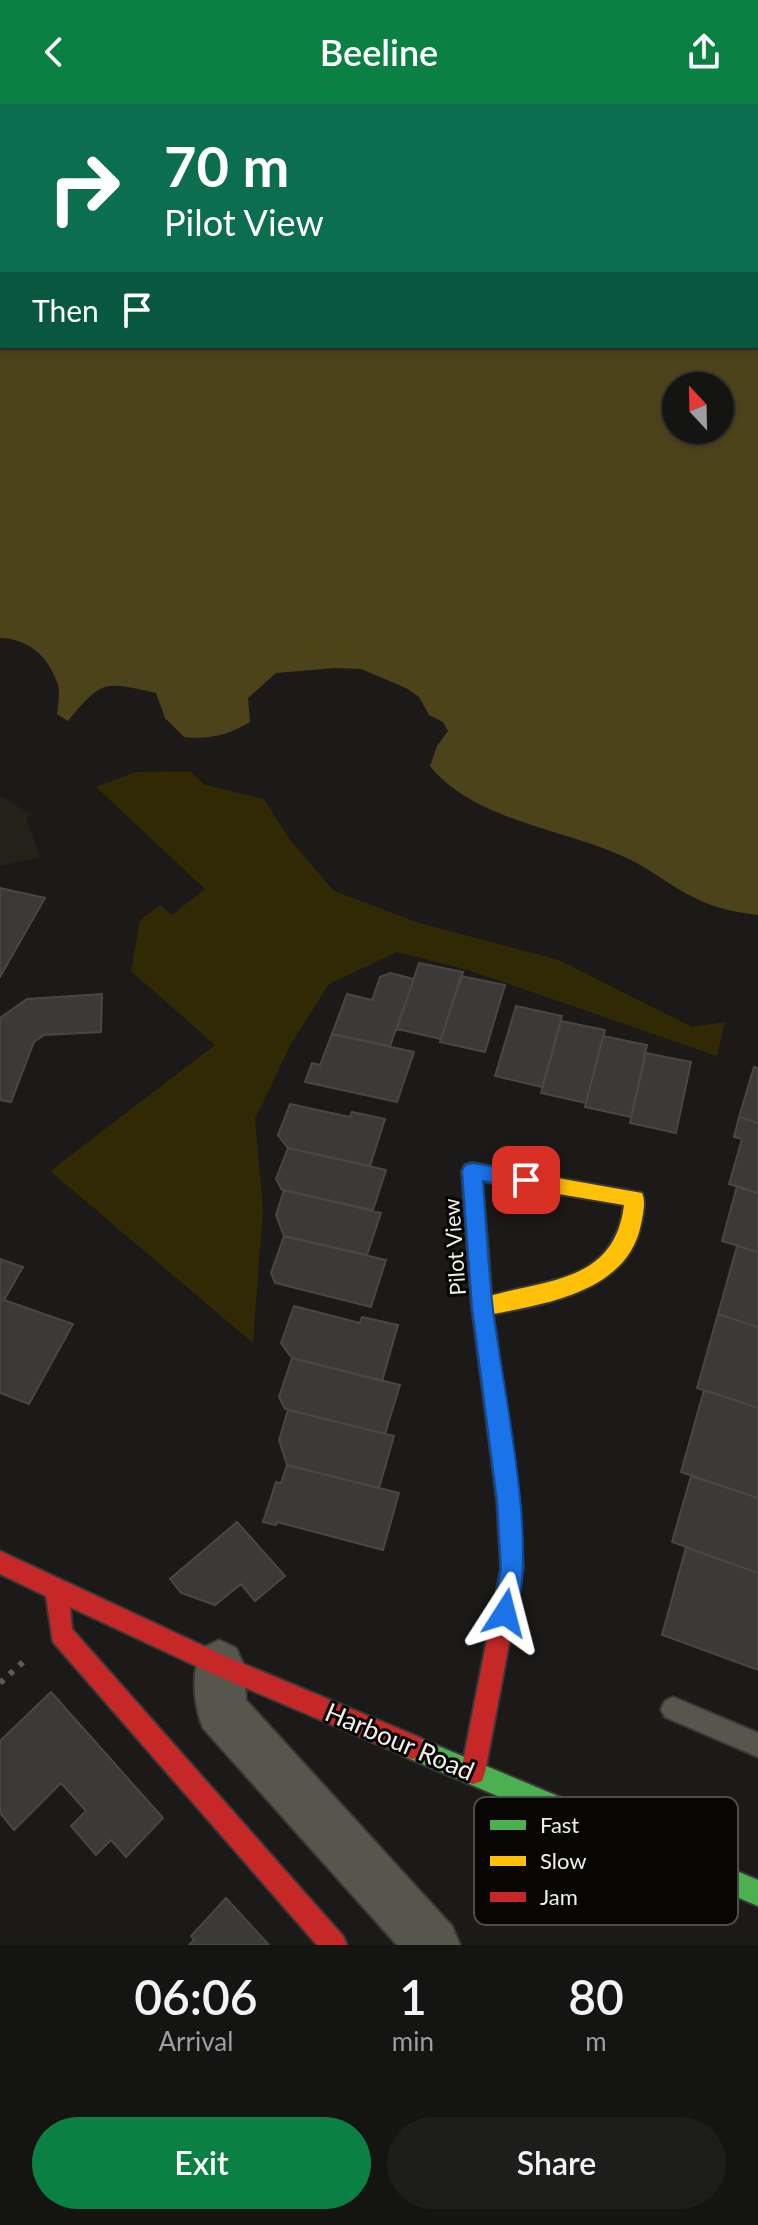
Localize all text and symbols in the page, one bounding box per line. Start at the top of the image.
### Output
icon: back [32,30,76,74]
text: Beeline [320,30,438,74]
icon: share [682,30,726,74]
text: 70 m [164,132,289,199]
icon: right [32,136,136,240]
text: Pilot View [164,200,324,244]
icon: arrive [115,288,159,332]
text: Then [32,292,99,328]
north arrow [662,372,734,444]
map controls [662,372,734,444]
pin [492,1146,560,1214]
icon: arrive [504,1158,548,1202]
street label: Pilot View [437,1197,471,1297]
position arrow [463,1571,547,1655]
street label: Harbour Road [321,1695,479,1787]
legend [474,1797,738,1925]
text: Fast [540,1811,579,1838]
text: Slow [540,1847,587,1874]
text: Jam [540,1883,578,1910]
text: 06:06 [134,1968,258,2025]
text: 1 [399,1968,427,2025]
text: 80 [568,1968,624,2025]
text: Arrival [158,2025,233,2057]
text: min [392,2025,434,2057]
text: m [585,2025,607,2057]
button: Exit [32,2117,371,2209]
button: Share [387,2117,726,2209]

